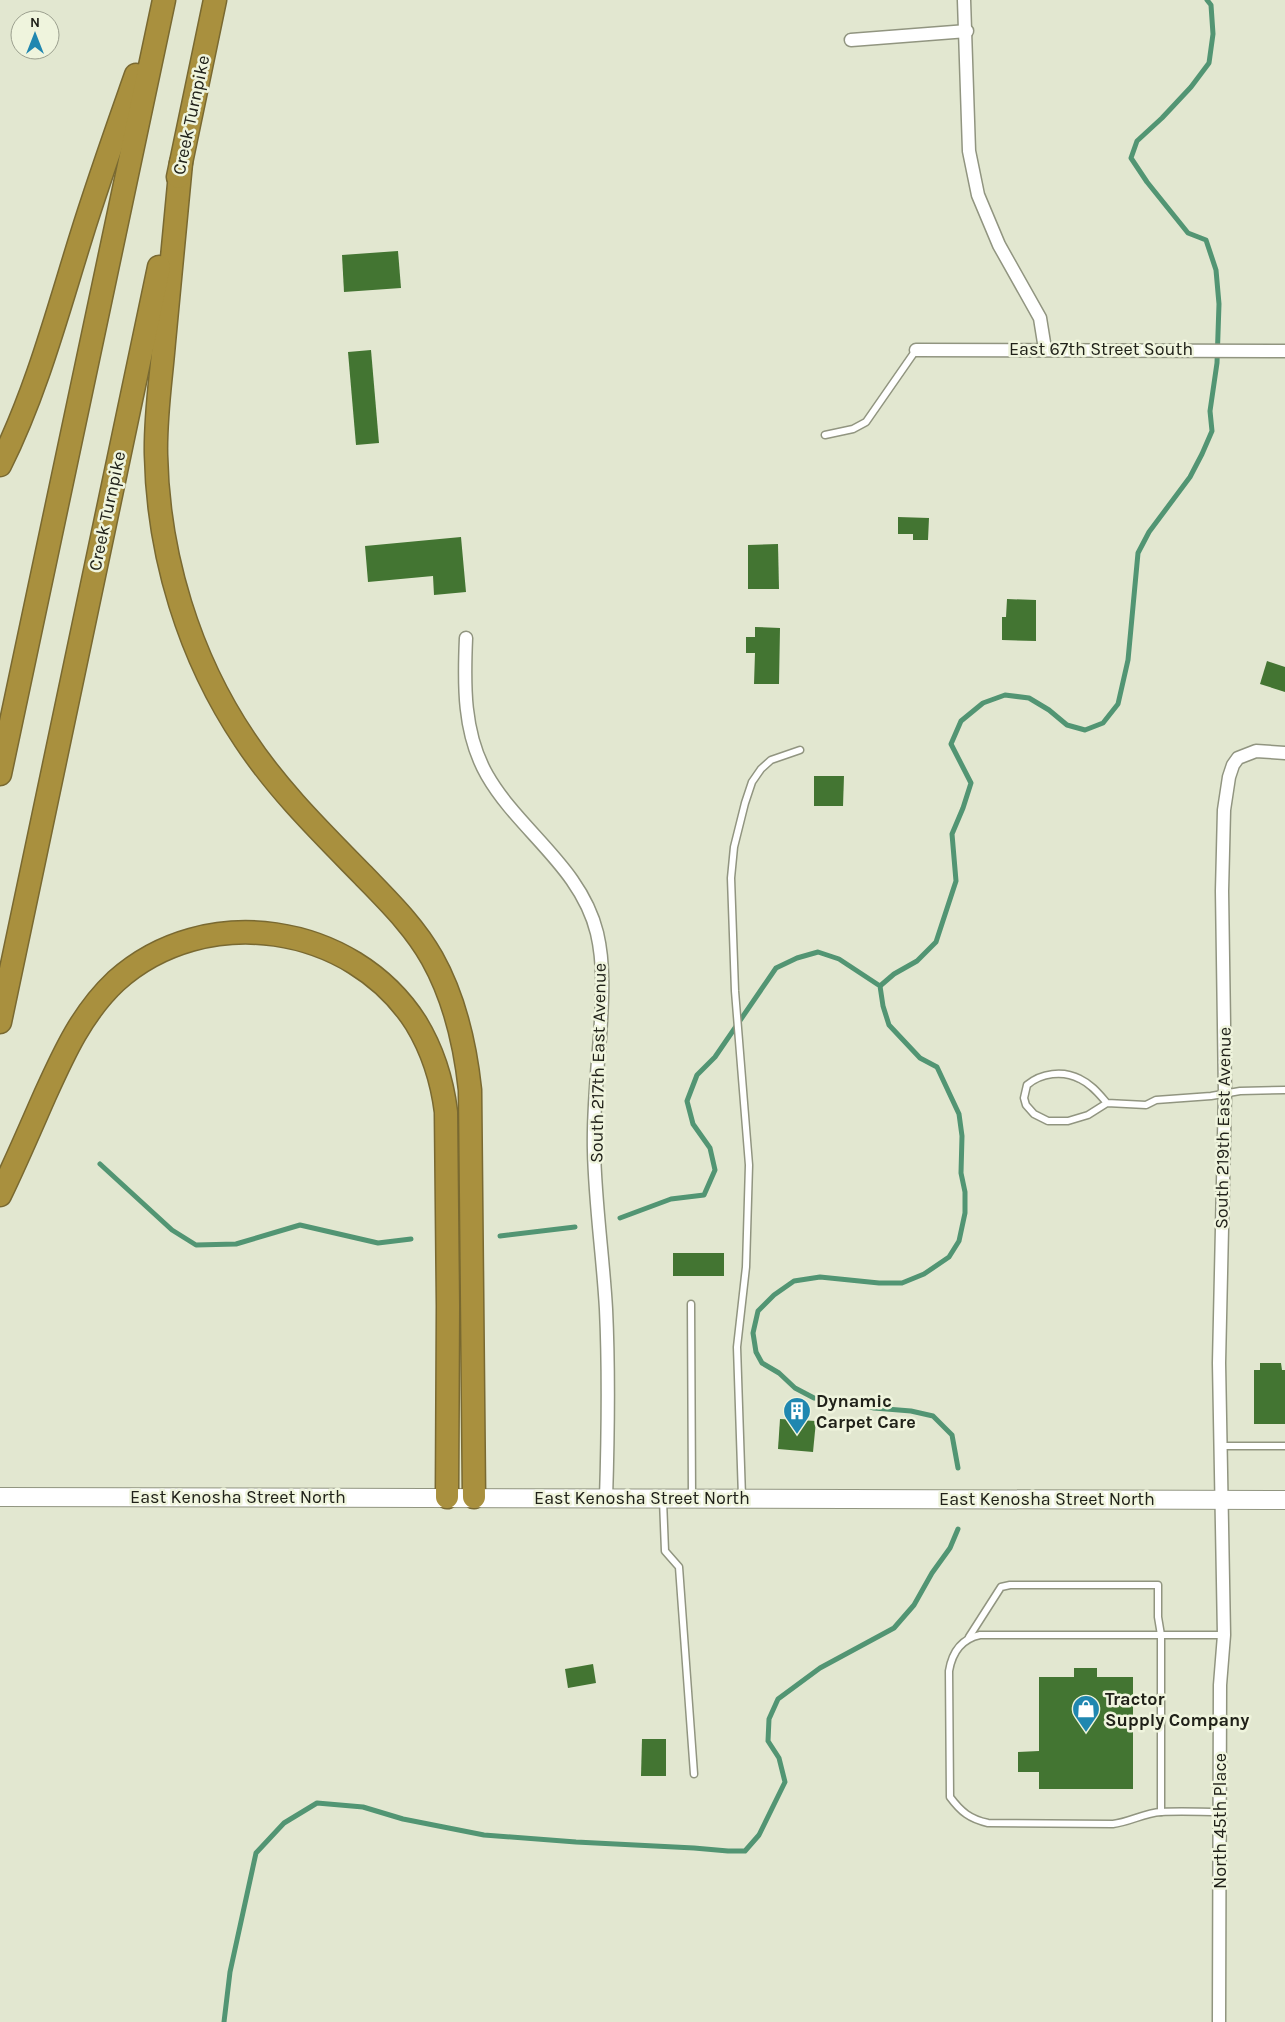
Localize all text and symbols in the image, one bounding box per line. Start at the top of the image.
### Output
north arrow [10,10,60,60]
text: N [30,14,40,31]
street label: Creek Turnpike [168,53,214,177]
street label: East 67th Street South [1009,338,1193,360]
street label: Creek Turnpike [84,449,130,573]
street label: South 217th East Avenue [585,963,611,1163]
street label: South 219th East Avenue [1210,1027,1236,1229]
place label: Dynamic Carpet Care [816,1390,916,1433]
building icon: Dynamic Carpet Care [782,1396,812,1435]
street label: East Kenosha Street North [130,1486,346,1508]
street label: East Kenosha Street North [534,1487,750,1509]
street label: East Kenosha Street North [939,1488,1155,1510]
place label: Tractor Supply Company [1105,1688,1249,1731]
shop icon: Tractor Supply Company [1071,1694,1101,1733]
street label: North 45th Place [1209,1753,1231,1889]

